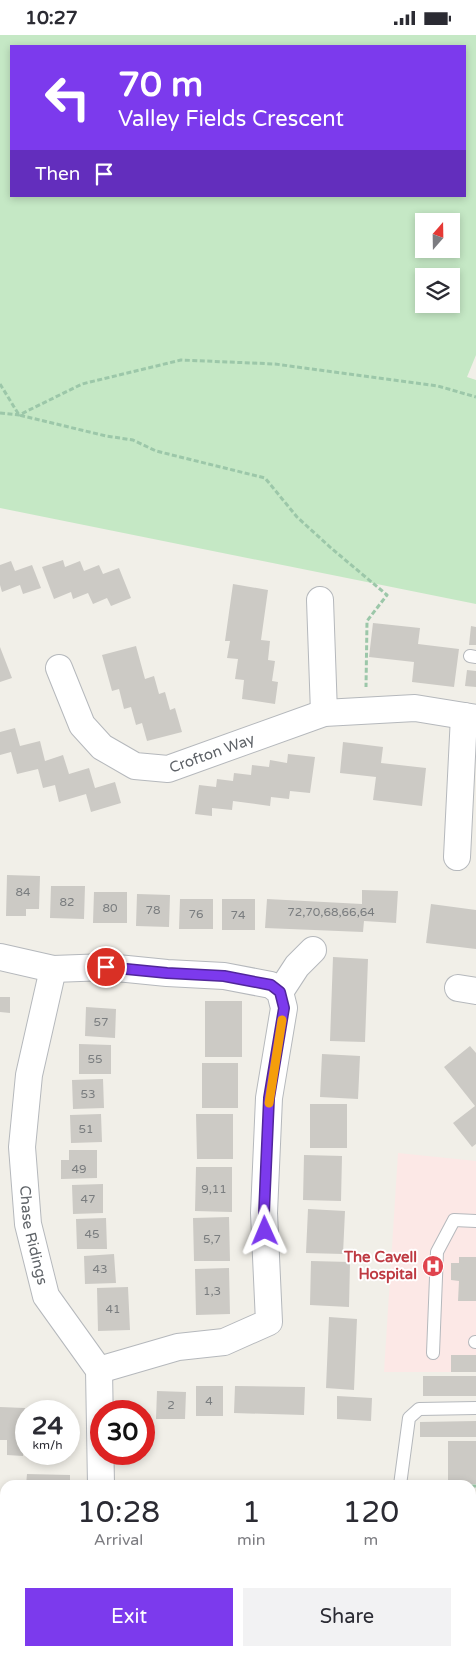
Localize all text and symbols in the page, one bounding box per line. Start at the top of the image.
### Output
text: 10:27 [25,7,78,29]
text: 70 m [118,64,203,106]
icon: left [35,65,100,130]
text: Valley Fields Crescent [118,106,344,132]
icon: arrive [90,160,118,188]
text: Then [35,163,80,185]
north arrow [415,213,460,257]
map controls [415,213,460,313]
button: layers [415,268,460,313]
street label: Crofton Way [167,730,257,777]
house number: 84 [15,885,31,899]
house number: 82 [59,895,75,909]
house number: 80 [102,901,118,915]
house number: 78 [145,903,161,917]
house number: 72,70,68,66,64 [287,905,375,919]
house number: 76 [188,907,204,921]
house number: 74 [230,908,246,922]
pin [85,946,127,988]
icon: arrive [92,953,120,981]
house number: 57 [93,1015,109,1029]
house number: 55 [87,1052,103,1066]
house number: 53 [80,1087,96,1101]
house number: 51 [78,1122,94,1136]
house number: 49 [71,1162,87,1176]
house number: 9,11 [201,1182,227,1196]
street label: Chase Ridings [16,1185,52,1287]
house number: 47 [80,1192,96,1206]
position arrow [238,1204,290,1256]
house number: 45 [84,1227,100,1241]
house number: 5,7 [203,1232,221,1246]
place label: The Cavell Hospital [343,1248,417,1284]
hospital icon: The Cavell Hospital [421,1254,445,1278]
house number: 43 [92,1262,108,1276]
house number: 1,3 [203,1284,221,1298]
house number: 41 [105,1302,121,1316]
house number: 4 [205,1394,213,1408]
house number: 2 [167,1398,175,1412]
speed limit sign: 30 [90,1400,155,1465]
text: 24 [32,1411,63,1441]
text: km/h [32,1438,63,1452]
text: 10:28 [77,1494,160,1531]
text: 1 [242,1494,261,1531]
text: 120 [343,1494,399,1531]
text: Arrival [94,1530,143,1550]
text: min [237,1530,266,1550]
text: m [363,1530,378,1550]
button: Exit [25,1588,233,1646]
button: Share [243,1588,451,1646]

